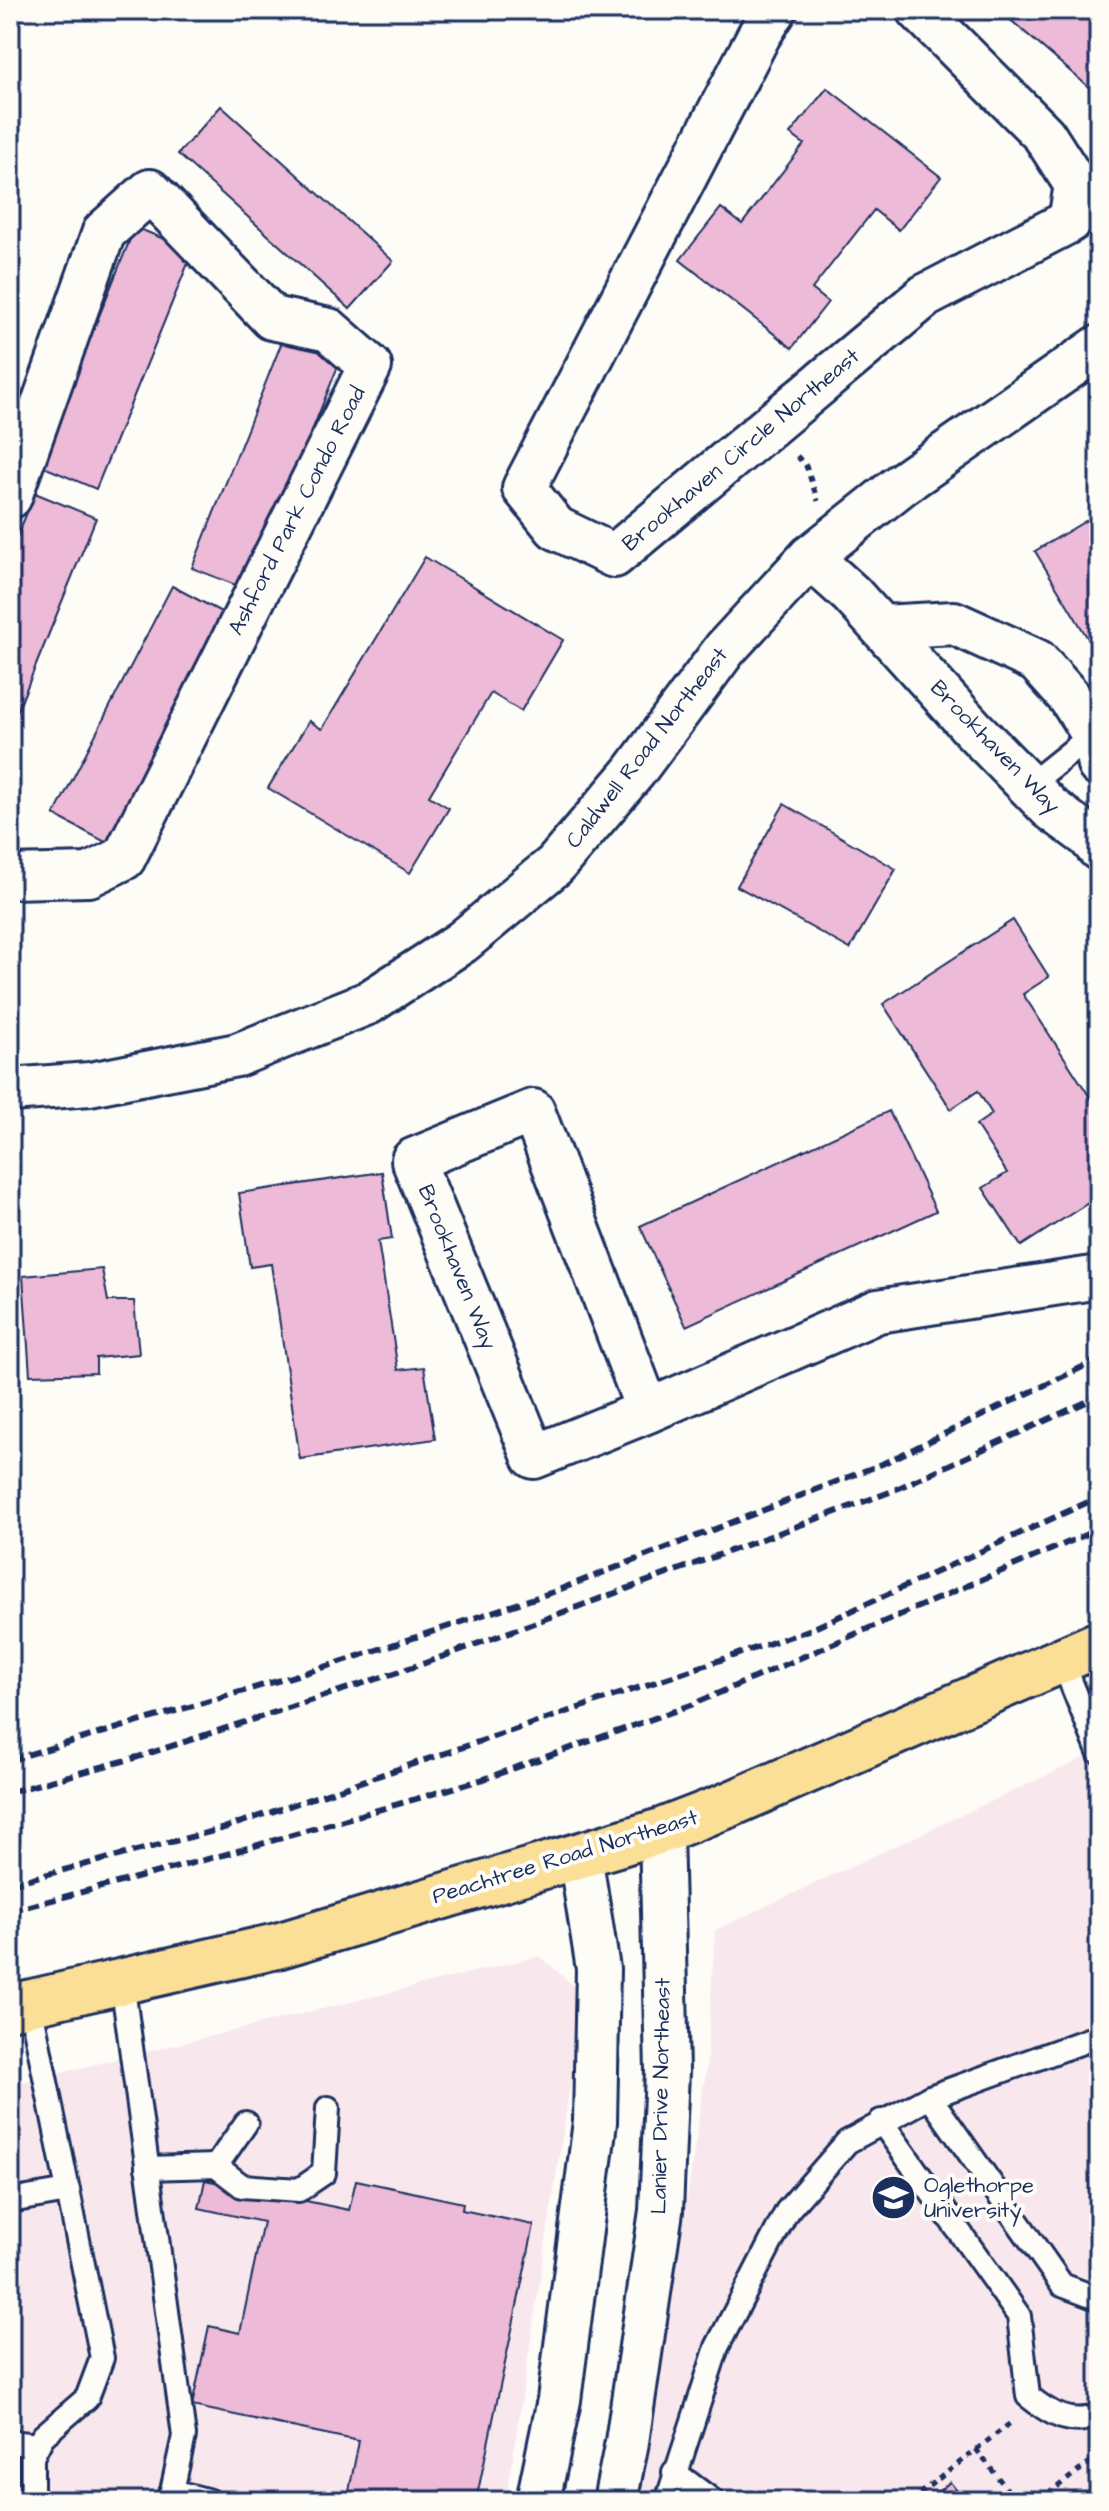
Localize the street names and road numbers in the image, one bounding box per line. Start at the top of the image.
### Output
street label: Brookhaven Circle Northeast [616,341,867,559]
street label: Ashford Park Condo Road [221,381,373,641]
street label: Caldwell Road Northeast [559,641,735,855]
street label: Brookhaven Way [922,673,1067,821]
street label: Brookhaven Way [409,1180,504,1354]
street label: Peachtree Road Northeast [428,1802,702,1912]
street label: Lanier Drive Northeast [643,1977,679,2215]

